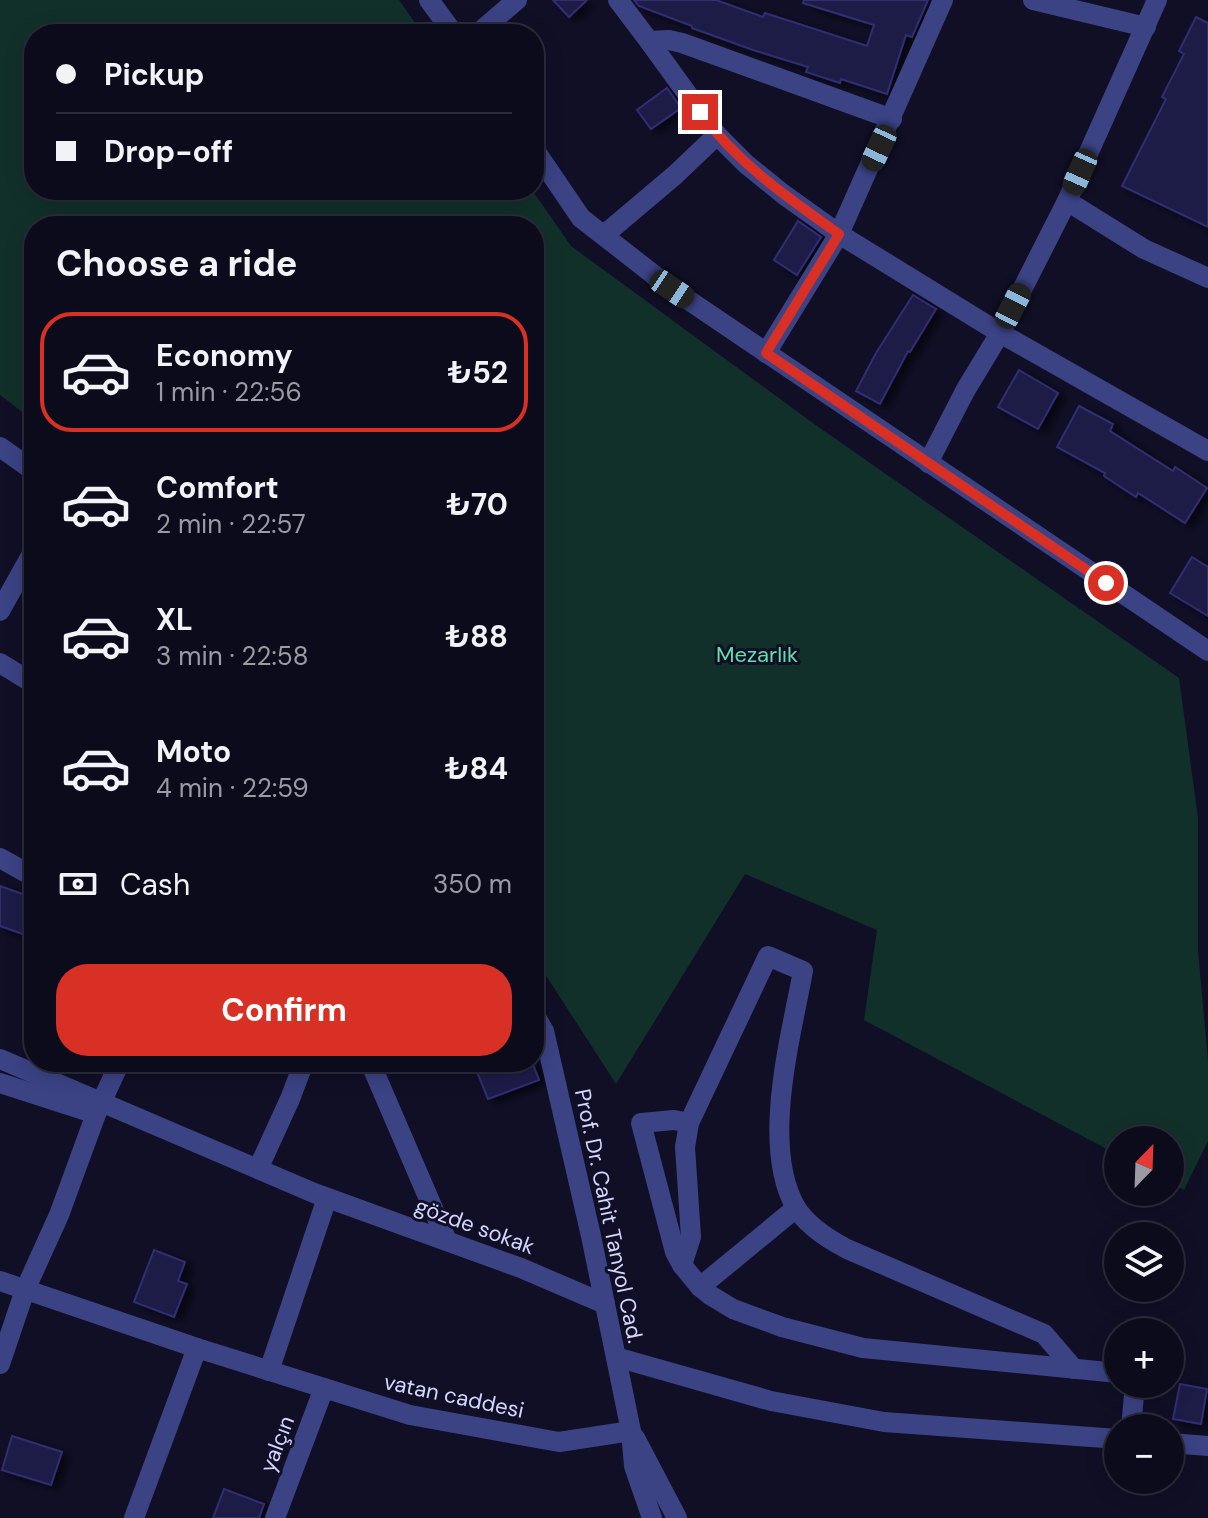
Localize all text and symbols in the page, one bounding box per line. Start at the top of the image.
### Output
text: Pickup [104,55,204,94]
route end [682,94,718,130]
car [858,121,900,175]
text: Drop-off [104,132,233,171]
car [1059,145,1101,199]
text: Choose a ride [56,240,297,287]
car [645,266,699,312]
car [991,279,1035,333]
icon: car [60,336,132,408]
text: Economy [156,336,293,375]
text: ₺52 [447,353,508,392]
text: 1 min · 22:56 [156,375,302,409]
icon: car [60,468,132,540]
text: Comfort [156,468,279,507]
text: ₺70 [446,485,508,524]
text: 2 min · 22:57 [156,507,306,541]
route start [1088,565,1124,601]
icon: car [60,600,132,672]
text: XL [156,600,193,639]
text: ₺88 [445,617,508,656]
text: 3 min · 22:58 [156,639,308,673]
park label: Mezarlık [716,640,798,669]
icon: car [60,732,132,804]
text: Moto [156,732,231,771]
text: ₺84 [445,749,508,788]
text: 4 min · 22:59 [156,771,309,805]
icon: cash [56,862,100,906]
text: Cash [120,865,190,904]
text: 350 m [433,867,512,901]
button: Confirm [56,964,512,1056]
street label: Prof. Dr. Cahit Tanyol Cad. [568,1086,650,1346]
north arrow [1104,1126,1184,1206]
map controls [1104,1126,1184,1494]
street label: gözde sokak [411,1191,539,1261]
button: layers [1104,1222,1184,1302]
button: + [1104,1318,1184,1398]
street label: vatan caddesi [381,1367,527,1425]
street label: yalçın [253,1411,301,1477]
button: − [1104,1414,1184,1494]

